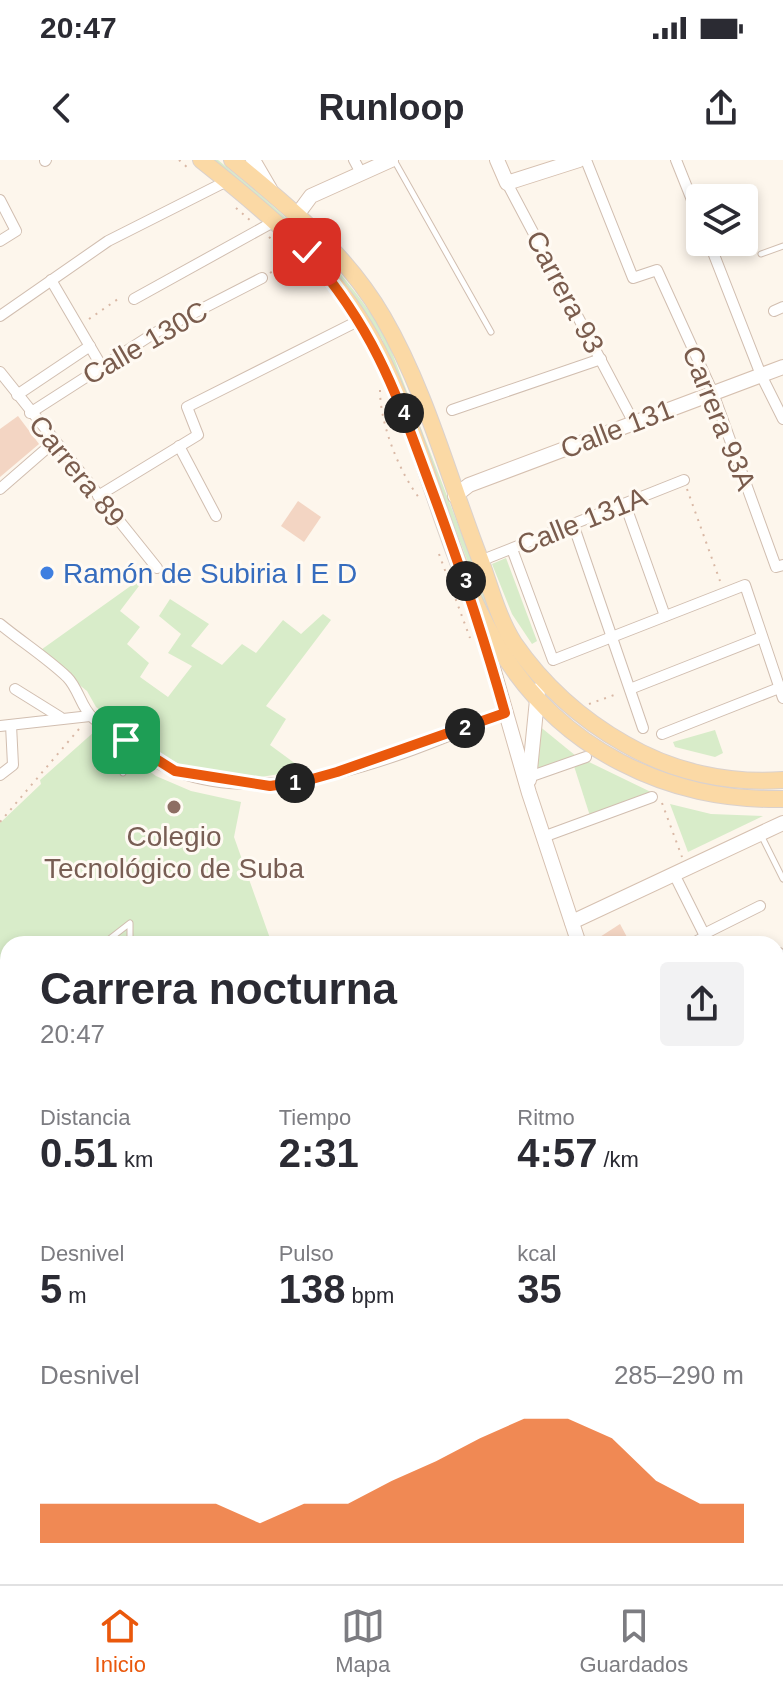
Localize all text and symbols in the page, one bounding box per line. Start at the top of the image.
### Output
text: 20:47 [40,11,117,44]
icon: back [40,86,84,130]
icon: share [699,86,743,130]
text: Runloop [319,87,464,128]
map controls [686,184,758,256]
button: layers [686,184,758,256]
pin [273,218,341,286]
street label: Carrera 93 [520,226,610,358]
icon: check [285,230,329,274]
street label: Calle 130C [77,295,213,391]
street label: Carrera 93A [676,341,762,495]
pin: 4 [384,393,424,433]
street label: Calle 131 [556,393,678,465]
text: 4 [398,400,410,425]
street label: Carrera 89 [23,409,131,533]
street label: Calle 131A [513,481,652,561]
place label: Ramón de Subiria I E D [63,558,357,589]
pin: 3 [446,561,486,601]
marker: Ramón de Subiria I E D [38,564,56,582]
text: 3 [460,568,472,593]
pin [92,706,160,774]
pin: 2 [445,708,485,748]
text: 2 [459,715,471,740]
icon: arrive [104,718,148,762]
pin: 1 [275,763,315,803]
text: 1 [289,770,301,795]
marker: Colegio Tecnológico de Suba [165,798,183,816]
place label: Colegio Tecnológico de Suba [44,821,304,884]
button: share [660,962,744,1046]
text: Carrera nocturna [40,964,397,1013]
text: 20:47 [40,1019,105,1049]
text: Distancia [40,1105,130,1130]
text: Tiempo [279,1105,351,1130]
text: Ritmo [517,1105,575,1130]
text: 0.51 [40,1131,118,1175]
text: 2:31 [279,1131,359,1175]
text: 4:57 [517,1131,597,1175]
text: km [118,1147,153,1172]
text: /km [597,1147,639,1172]
text: Desnivel [40,1241,124,1266]
text: Pulso [279,1241,334,1266]
text: kcal [517,1241,556,1266]
text: 5 [40,1267,62,1311]
text: 138 [279,1267,345,1311]
text: 35 [517,1267,562,1311]
text: m [62,1283,87,1308]
text: bpm [345,1283,394,1308]
text: Desnivel [40,1360,140,1390]
text: 285–290 m [614,1360,744,1390]
tab: Inicio [95,1604,146,1678]
tab: Mapa [335,1604,390,1678]
tab: Guardados [579,1604,688,1678]

